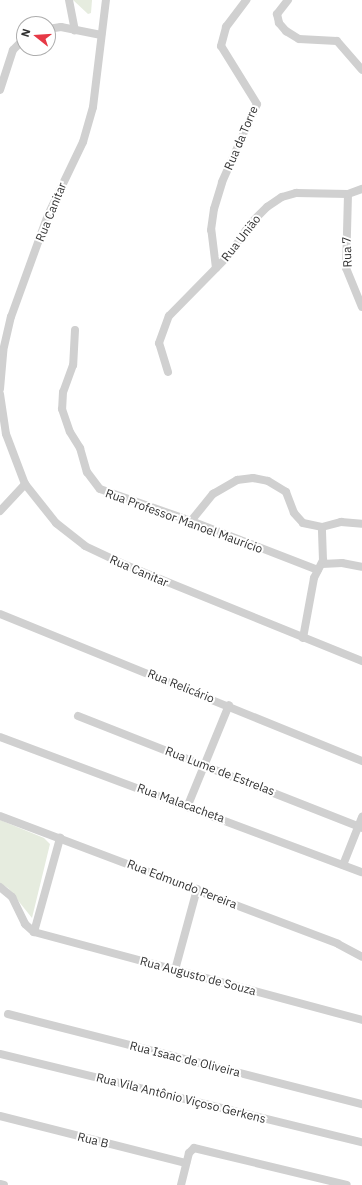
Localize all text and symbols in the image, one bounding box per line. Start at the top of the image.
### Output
north arrow [16,16,56,56]
text: N [18,27,33,39]
street label: Rua da Torre [221,104,261,172]
street label: Rua Canitar [33,180,69,244]
street label: Rua União [218,212,264,264]
street label: Rua 7 [339,236,355,268]
street label: Rua Professor Manoel Maurício [103,486,265,556]
street label: Rua Canitar [107,552,171,590]
street label: Rua Relicário [146,666,216,706]
street label: Rua Lume de Estrelas [163,743,277,799]
street label: Rua Malacacheta [135,780,227,826]
street label: Rua Edmundo Pereira [125,856,239,912]
street label: Rua Augusto de Souza [138,954,258,998]
street label: Rua Isaac de Oliveira [128,1038,242,1080]
street label: Rua Vila Antônio Viçoso Gerkens [95,1070,267,1126]
street label: Rua B [76,1129,110,1151]

